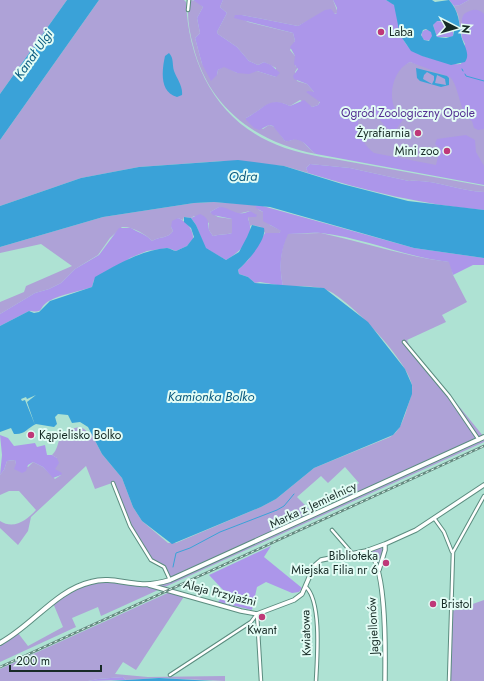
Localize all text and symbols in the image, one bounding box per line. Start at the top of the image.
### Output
north arrow [436,8,476,48]
place label: Laba [389,23,413,41]
text: N [458,24,474,34]
water label: Kanał Ulgi [10,25,58,83]
marker: Laba [376,27,386,37]
park label: Ogród Zoologiczny Opole [341,104,475,122]
place label: Żyrafiarnia [357,124,410,142]
marker: Żyrafiarnia [413,128,423,138]
place label: Mini zoo [395,142,439,160]
marker: Mini zoo [442,146,452,156]
water label: Odra [229,167,258,186]
water label: Kamionka Bolko [168,387,254,406]
place label: Kąpielisko Bolko [39,426,122,444]
marker: Kąpielisko Bolko [26,430,36,440]
street label: Marka z Jemielnicy [266,477,360,533]
place label: Biblioteka Miejska Filia nr 6 [291,547,378,579]
marker: Biblioteka Miejska Filia nr 6 [381,558,391,568]
street label: Aleja Przyjaźni [182,575,258,611]
place label: Bristol [441,595,472,613]
street label: Jagiellonów [362,596,384,657]
marker: Bristol [428,599,438,609]
street label: Kwiatowa [296,609,316,657]
marker: Kwant [257,612,267,622]
place label: Kwant [247,621,277,639]
scale bar [10,647,101,673]
text: 200 m [16,652,50,670]

